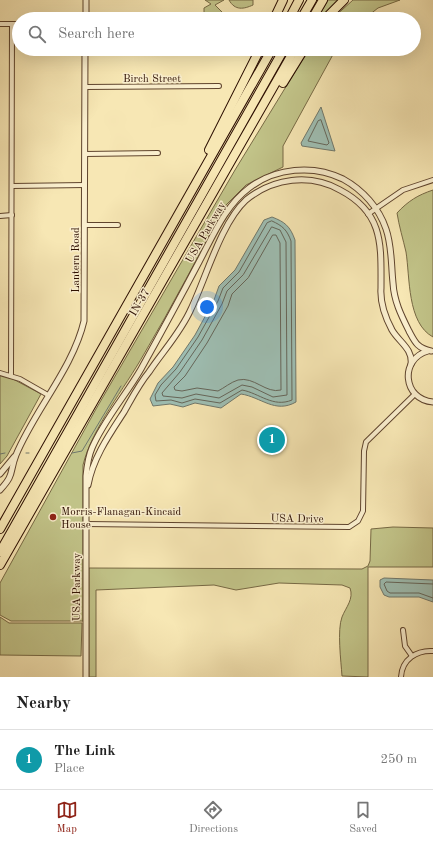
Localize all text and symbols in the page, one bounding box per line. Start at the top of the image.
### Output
search box [12,12,421,56]
icon: search [26,23,48,45]
text: Search here [58,27,135,42]
street label: Birch Street [123,74,181,85]
street label: USA Parkway [184,200,228,265]
street label: Lantern Road [71,227,82,293]
street label: IN-37 [128,287,152,318]
your location [197,297,217,317]
pin: 1 [259,425,285,455]
place label: Morris-Flanagan-Kincaid House [61,507,182,531]
marker: Morris-Flanagan-Kincaid House [48,512,58,522]
street label: USA Drive [270,514,324,525]
street label: USA Parkway [72,553,83,621]
text: Nearby [16,695,71,712]
text: The Link [54,744,116,759]
text: 1 [25,753,33,766]
text: 250 m [380,753,417,766]
text: Place [54,762,84,775]
tab: Map [56,799,78,837]
tab: Directions [189,799,238,837]
tab: Saved [349,799,377,837]

